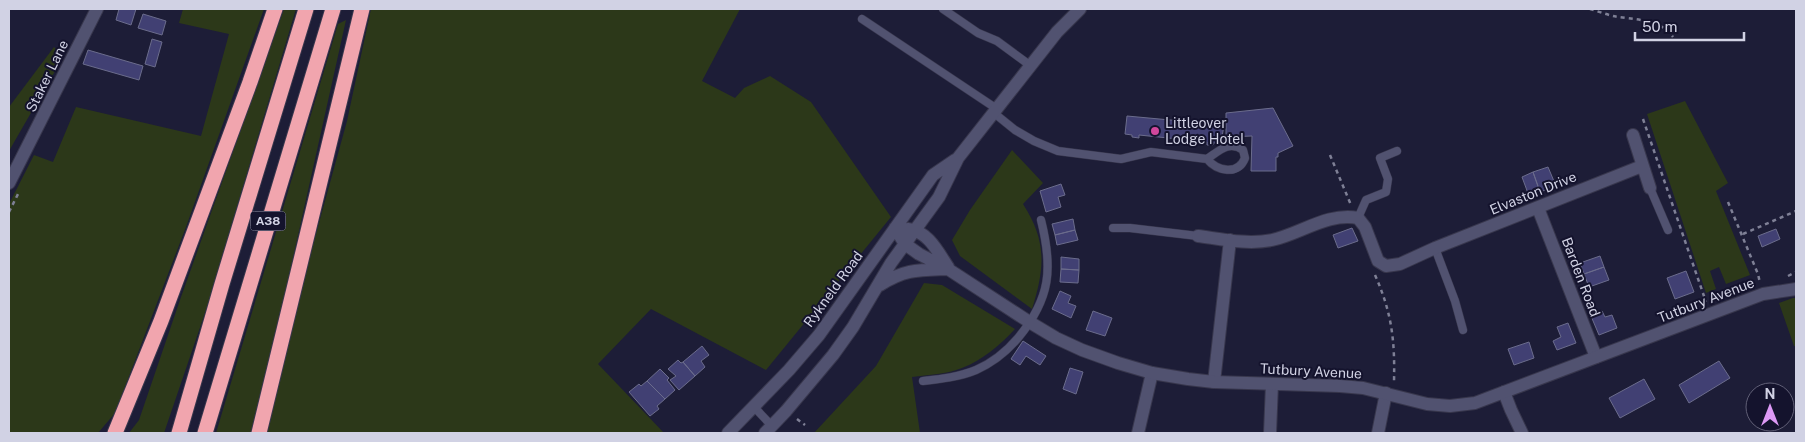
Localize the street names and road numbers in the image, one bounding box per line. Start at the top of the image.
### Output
street label: Staker Lane [23,37,71,115]
street label: Elvaston Drive [1487,168,1579,218]
road number: A38 [250,212,286,230]
street label: Barden Road [1559,235,1603,319]
street label: Rykneld Road [800,248,866,330]
street label: Tutbury Avenue [1655,274,1757,326]
street label: Tutbury Avenue [1260,360,1363,382]

